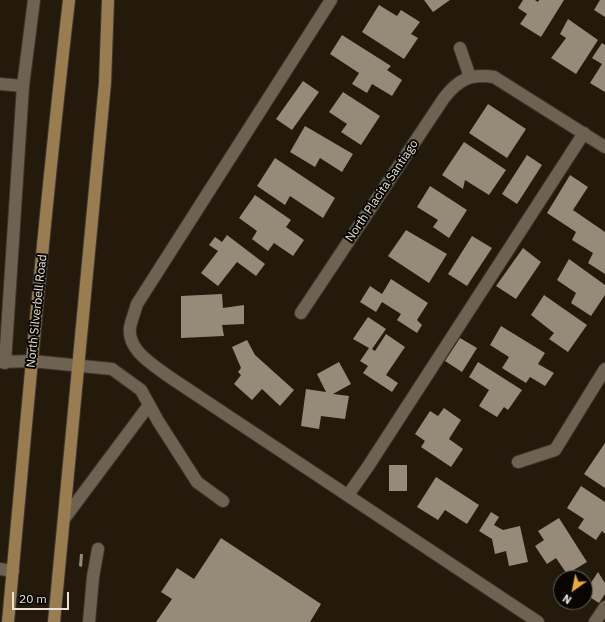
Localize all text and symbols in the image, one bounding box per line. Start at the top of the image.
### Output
street label: North Placita Santiago [343,137,421,245]
street label: North Silverbell Road [24,254,50,368]
north arrow [553,570,593,610]
scale bar [14,584,71,610]
text: 20 m [19,591,47,606]
text: N [560,591,574,607]

